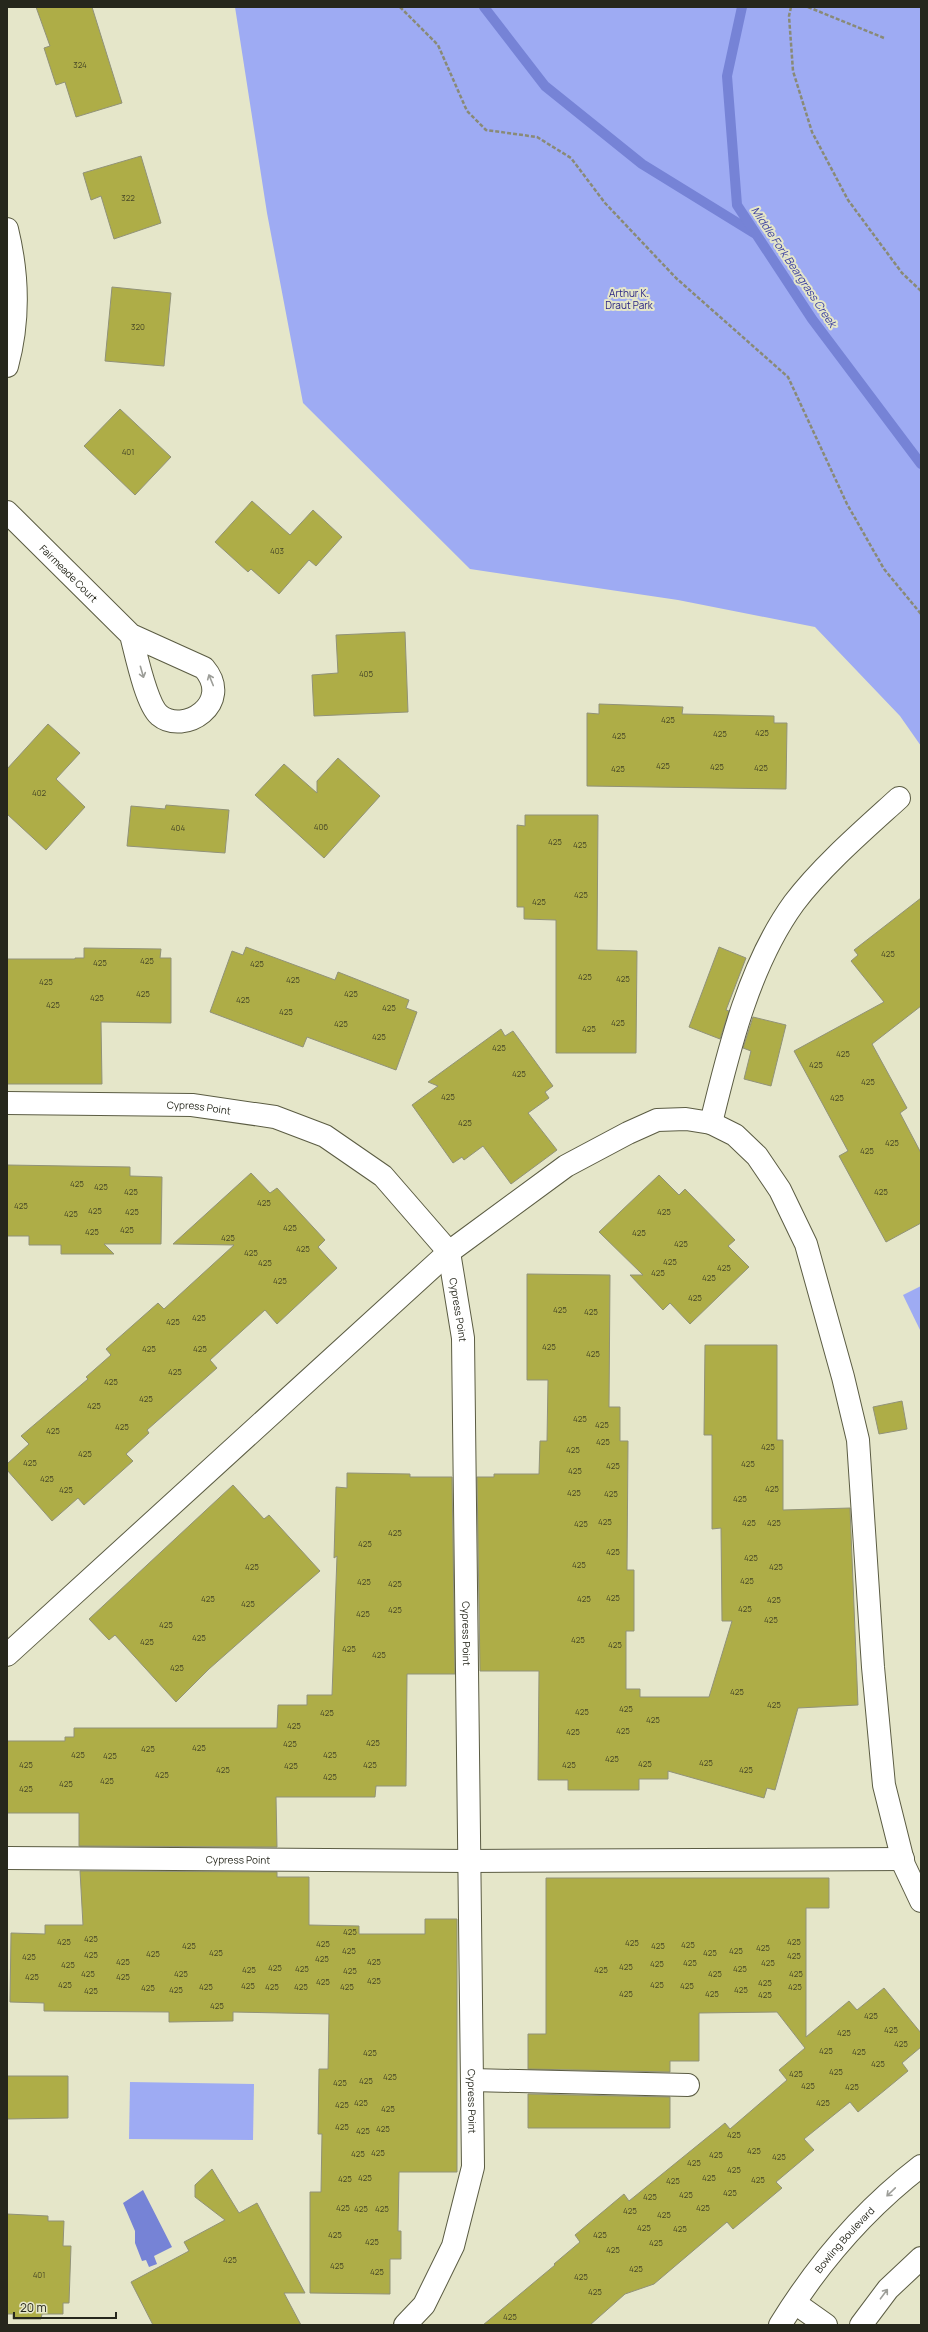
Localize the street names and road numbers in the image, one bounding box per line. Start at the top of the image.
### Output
street label: Fairmeade Court [37,541,101,605]
street label: Cypress Point [167,1098,232,1118]
street label: Cypress Point [446,1277,470,1342]
street label: Cypress Point [459,1601,474,1666]
street label: Cypress Point [206,1852,270,1867]
street label: Cypress Point [465,2069,480,2134]
street label: Bowling Boulevard [811,2203,877,2276]

